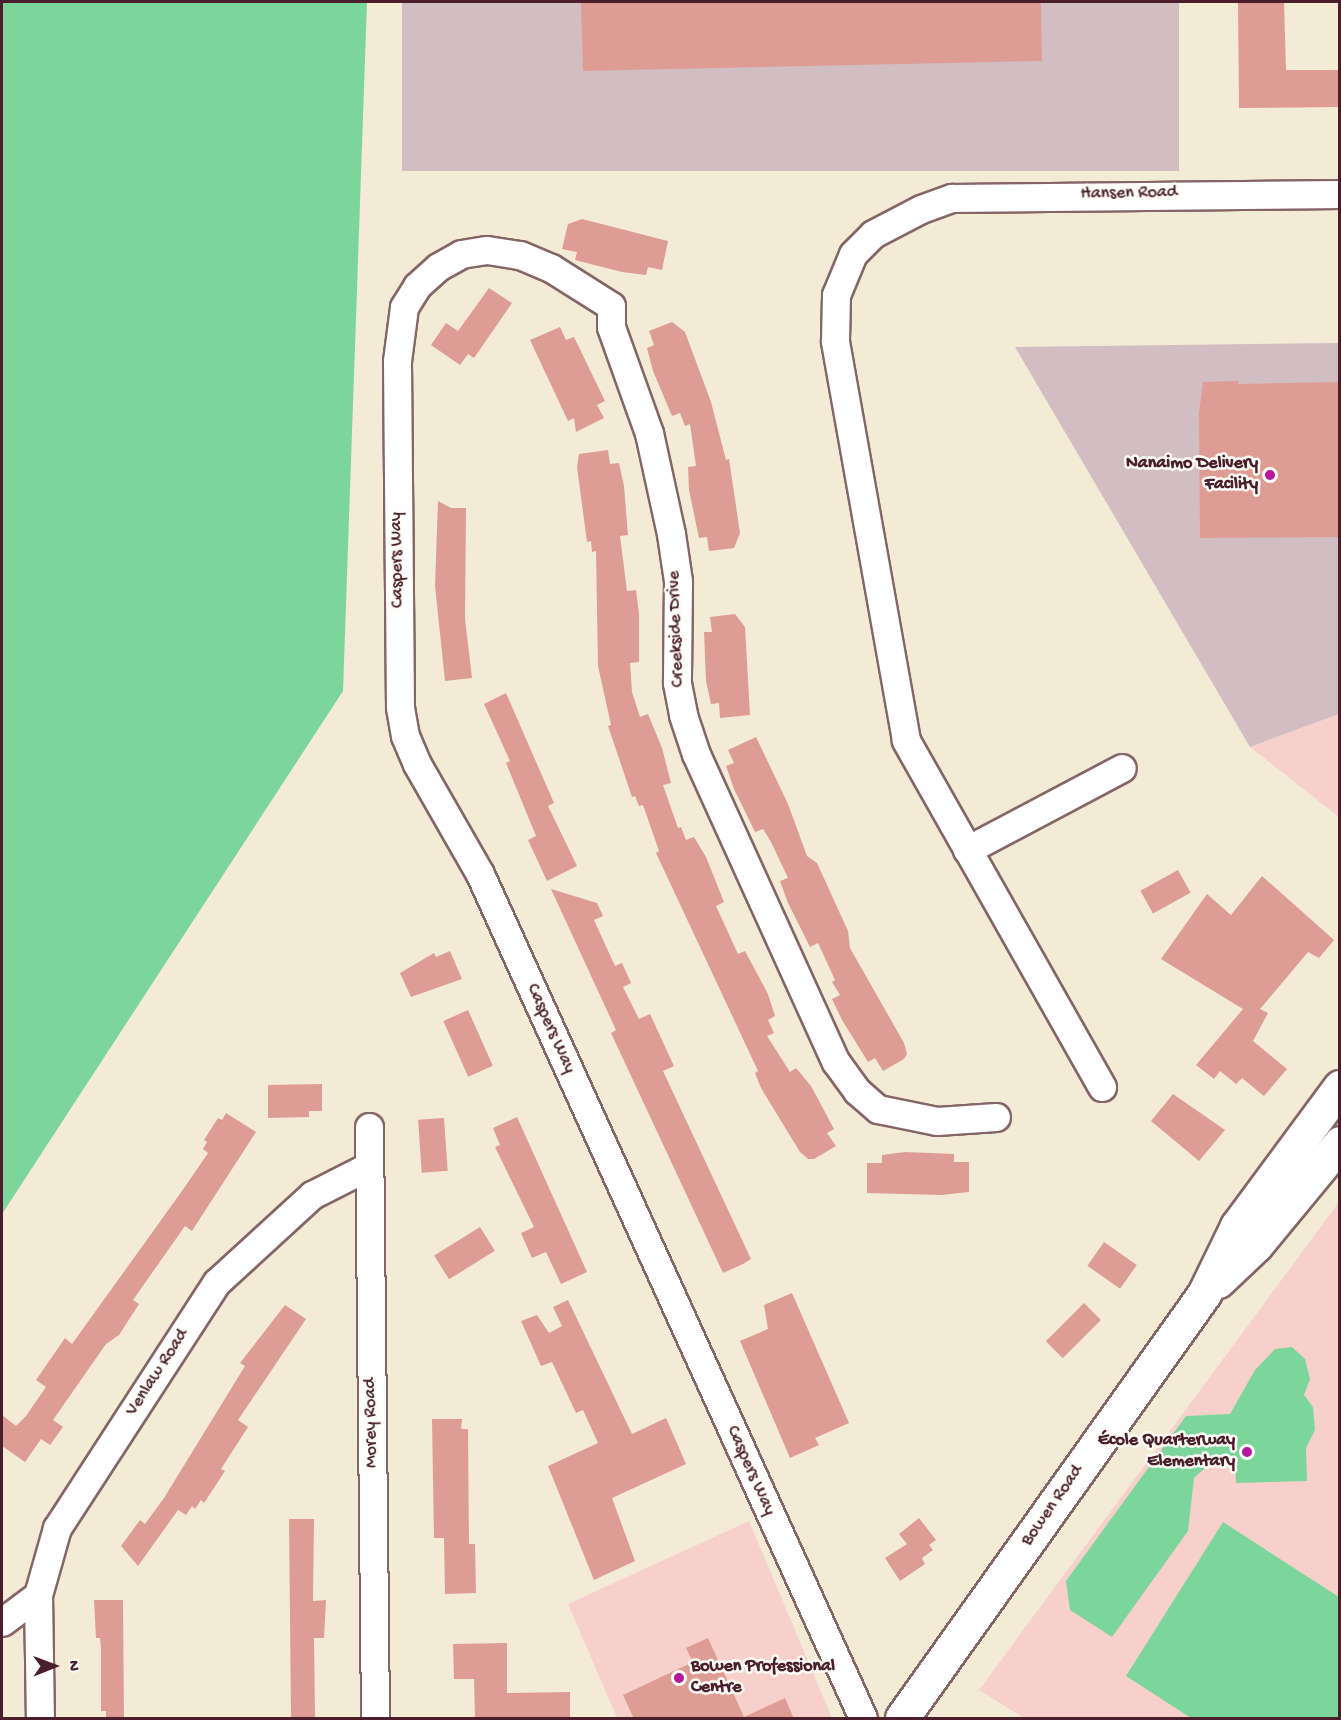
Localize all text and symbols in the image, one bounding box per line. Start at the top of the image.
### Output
street label: Hansen Road [1080,182,1178,206]
place label: Nanaimo Delivery Facility [1126,454,1258,496]
marker: Nanaimo Delivery Facility [1263,468,1277,482]
street label: Caspers Way [386,512,410,608]
street label: Creekside Drive [664,570,690,688]
street label: Caspers Way [521,981,579,1077]
street label: Venlaw Road [122,1325,194,1421]
street label: Morey Road [360,1378,384,1468]
street label: Caspers Way [721,1423,779,1519]
place label: École Quarterway Elementary [1098,1431,1235,1474]
marker: École Quarterway Elementary [1240,1445,1254,1459]
street label: Bowen Road [1017,1461,1089,1551]
north arrow [24,1636,84,1696]
place label: Bowen Professional Centre [691,1657,835,1700]
text: N [63,1660,82,1671]
marker: Bowen Professional Centre [672,1671,686,1685]

